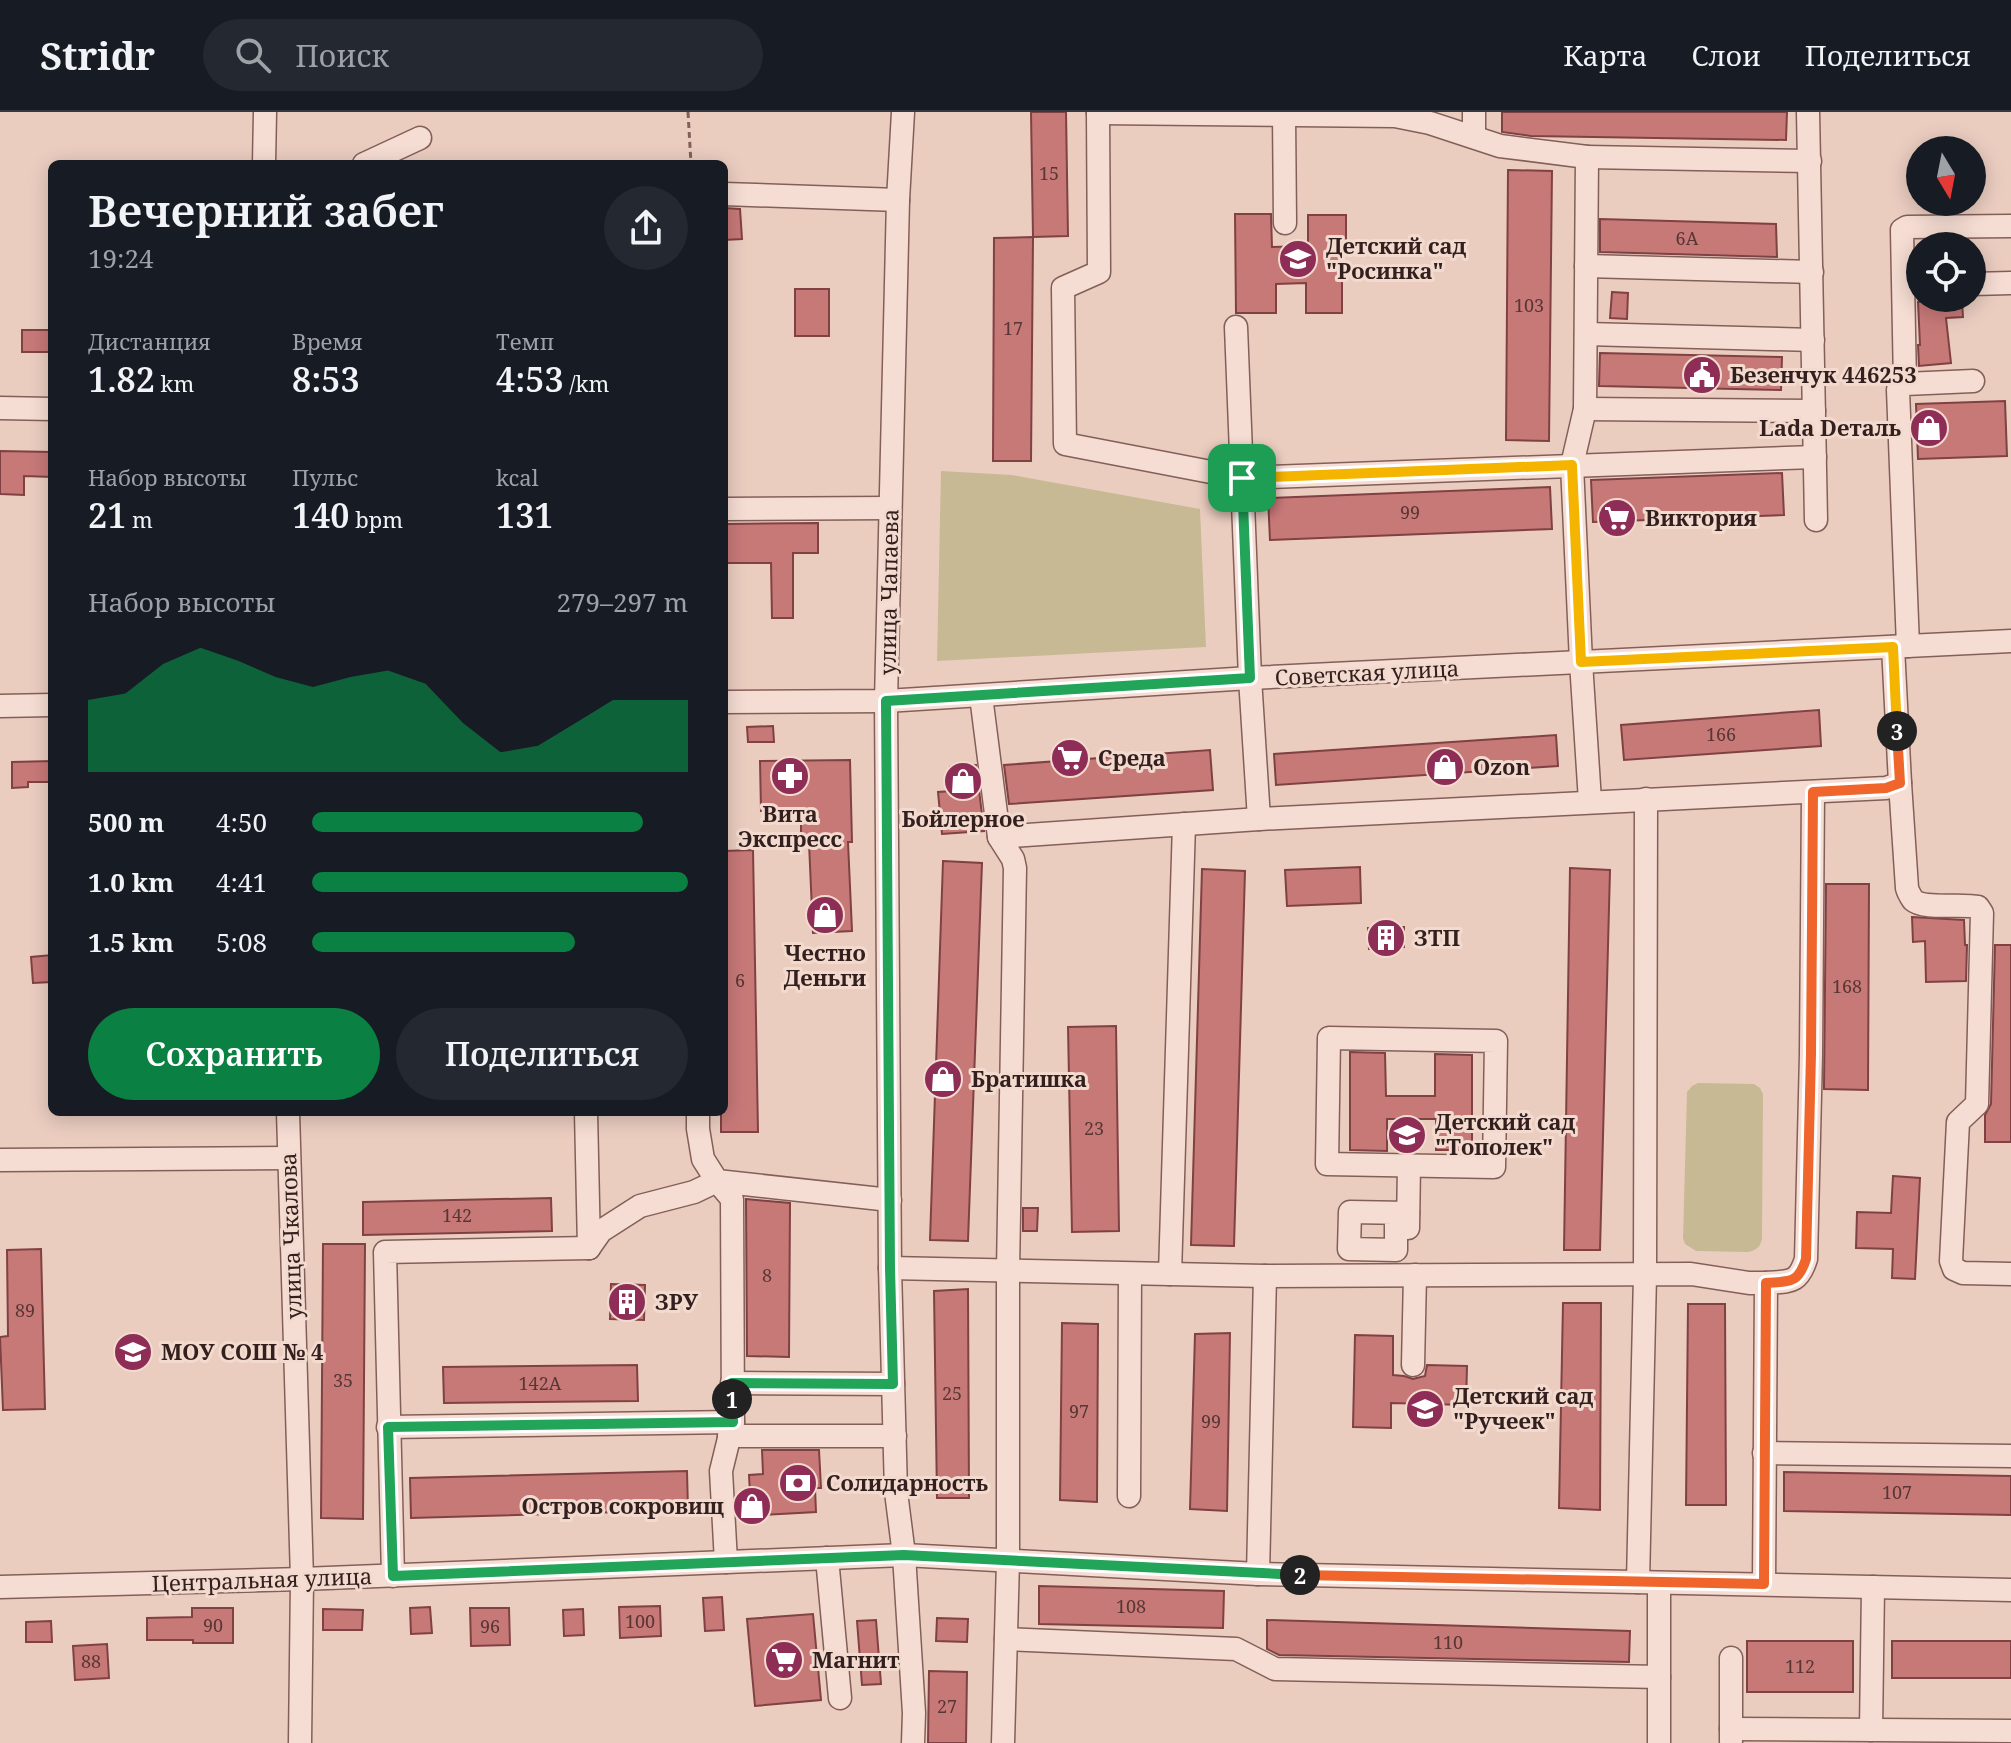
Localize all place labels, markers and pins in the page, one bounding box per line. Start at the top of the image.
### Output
place label: Детский сад "Росинка" [1326,230,1466,285]
school or university icon: Детский сад "Росинка" [1277,238,1319,280]
public building icon: Безенчук 446253 [1681,354,1723,396]
place label: Безенчук 446253 [1730,359,1917,389]
shop icon: Lada Dеталь [1908,407,1950,449]
place label: Lada Dеталь [1759,412,1901,442]
pin [1208,444,1276,512]
supermarket icon: Виктория [1596,497,1638,539]
place label: Виктория [1645,502,1758,532]
pin: 3 [1877,711,1917,751]
supermarket icon: Среда [1049,737,1091,779]
place label: Среда [1098,742,1166,772]
shop icon: Ozon [1424,746,1466,788]
place label: Ozon [1473,751,1530,781]
pharmacy icon: Вита Экспресс [769,755,811,797]
shop icon: Бойлерное [942,760,984,802]
place label: Вита Экспресс [738,798,842,853]
place label: Бойлерное [901,803,1025,833]
shop icon: Честно Деньги [804,894,846,936]
building icon: ЗТП [1365,917,1407,959]
place label: ЗТП [1414,922,1460,952]
place label: Честно Деньги [784,937,866,992]
shop icon: Братишка [922,1058,964,1100]
place label: Братишка [971,1063,1087,1093]
place label: Детский сад "Тополек" [1435,1106,1575,1161]
school or university icon: Детский сад "Тополек" [1386,1114,1428,1156]
building icon: ЗРУ [606,1281,648,1323]
place label: ЗРУ [655,1286,699,1316]
school or university icon: МОУ СОШ № 4 [112,1331,154,1373]
place label: МОУ СОШ № 4 [161,1336,323,1366]
pin: 1 [712,1379,752,1419]
place label: Детский сад "Ручеек" [1453,1380,1593,1435]
school or university icon: Детский сад "Ручеек" [1404,1388,1446,1430]
bank icon: Солидарность [777,1462,819,1504]
place label: Солидарность [826,1467,988,1497]
shop icon: Остров сокровищ [731,1485,773,1527]
place label: Остров сокровищ [521,1490,724,1520]
pin: 2 [1280,1555,1320,1595]
supermarket icon: Магнит [763,1639,805,1681]
place label: Магнит [812,1644,899,1674]

